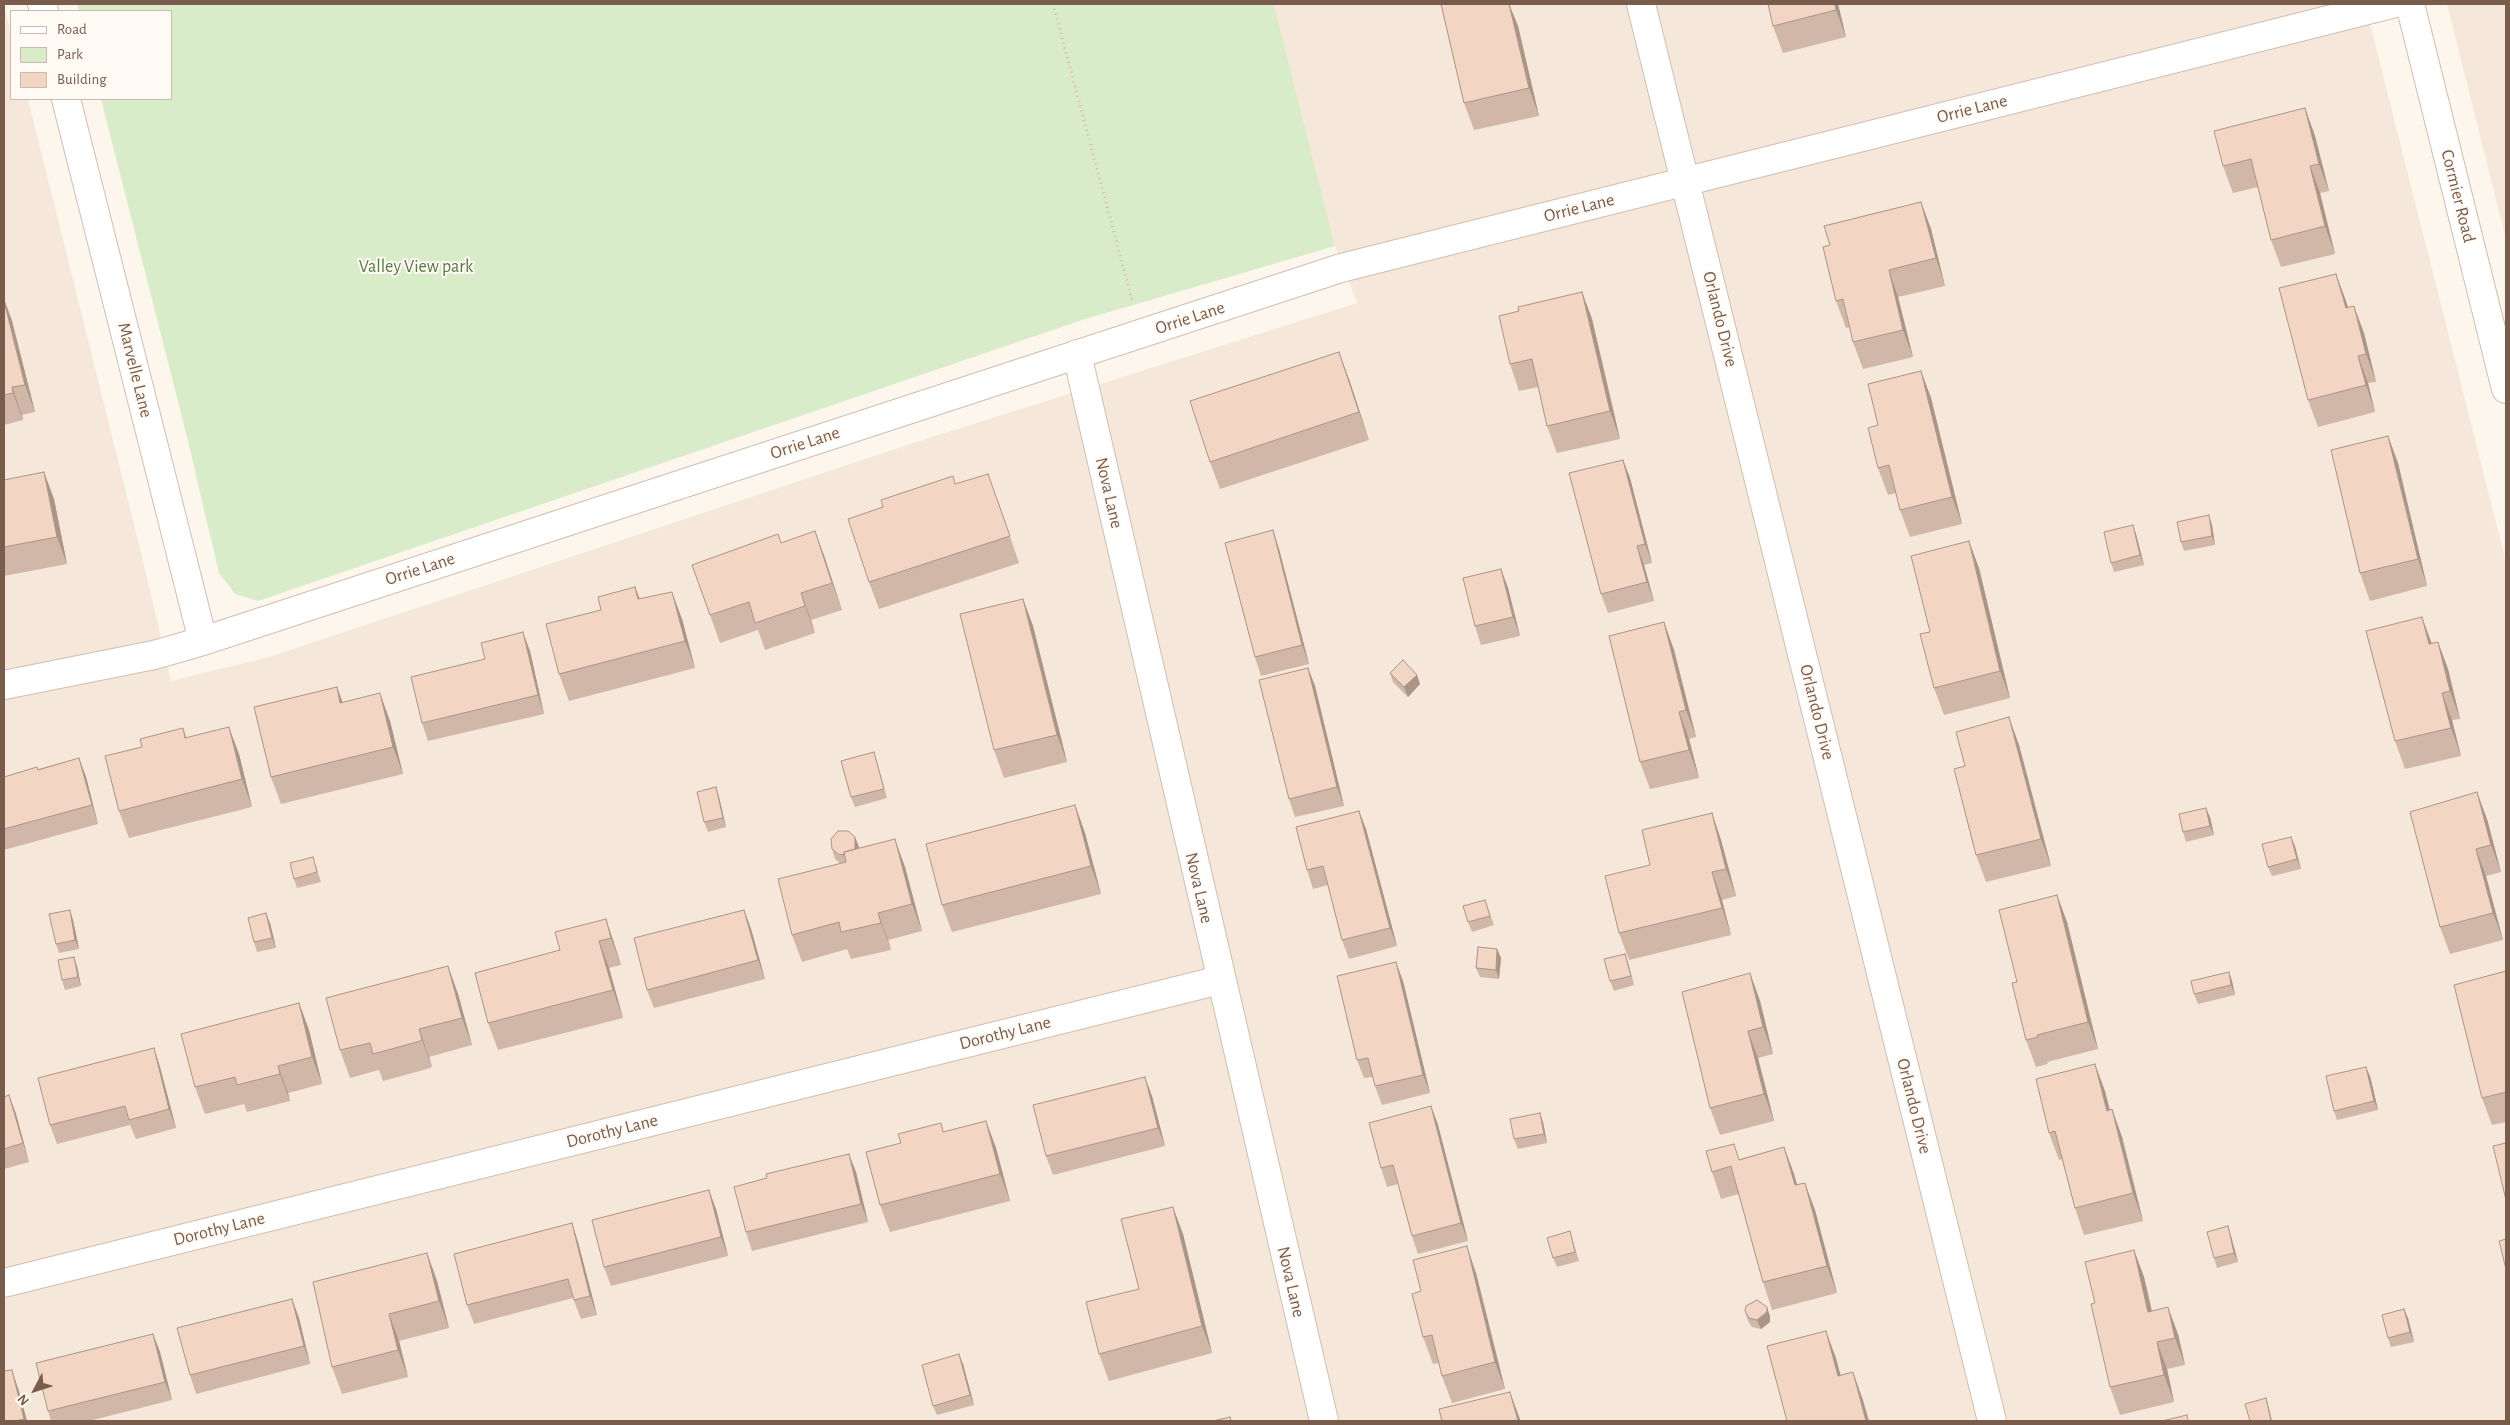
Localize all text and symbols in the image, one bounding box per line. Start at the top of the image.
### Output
legend [10,10,172,100]
text: Road [57,22,87,37]
text: Park [57,47,83,62]
text: Building [57,72,107,87]
street label: Orrie Lane [1935,90,2009,128]
street label: Cormier Road [2436,147,2480,245]
street label: Orrie Lane [1542,189,1616,227]
park label: Valley View park [359,256,473,278]
street label: Orlando Drive [1698,269,1742,369]
street label: Orrie Lane [1152,297,1228,339]
street label: Marvelle Lane [113,320,157,420]
street label: Orrie Lane [767,422,843,464]
street label: Nova Lane [1090,455,1128,531]
street label: Orrie Lane [382,548,458,590]
street label: Orlando Drive [1795,662,1839,762]
street label: Nova Lane [1180,850,1218,926]
street label: Dorothy Lane [957,1011,1053,1055]
street label: Orlando Drive [1892,1056,1936,1156]
street label: Dorothy Lane [564,1109,660,1153]
street label: Dorothy Lane [171,1207,267,1251]
street label: Nova Lane [1272,1244,1310,1320]
north arrow [10,1365,60,1415]
text: N [15,1391,32,1408]

